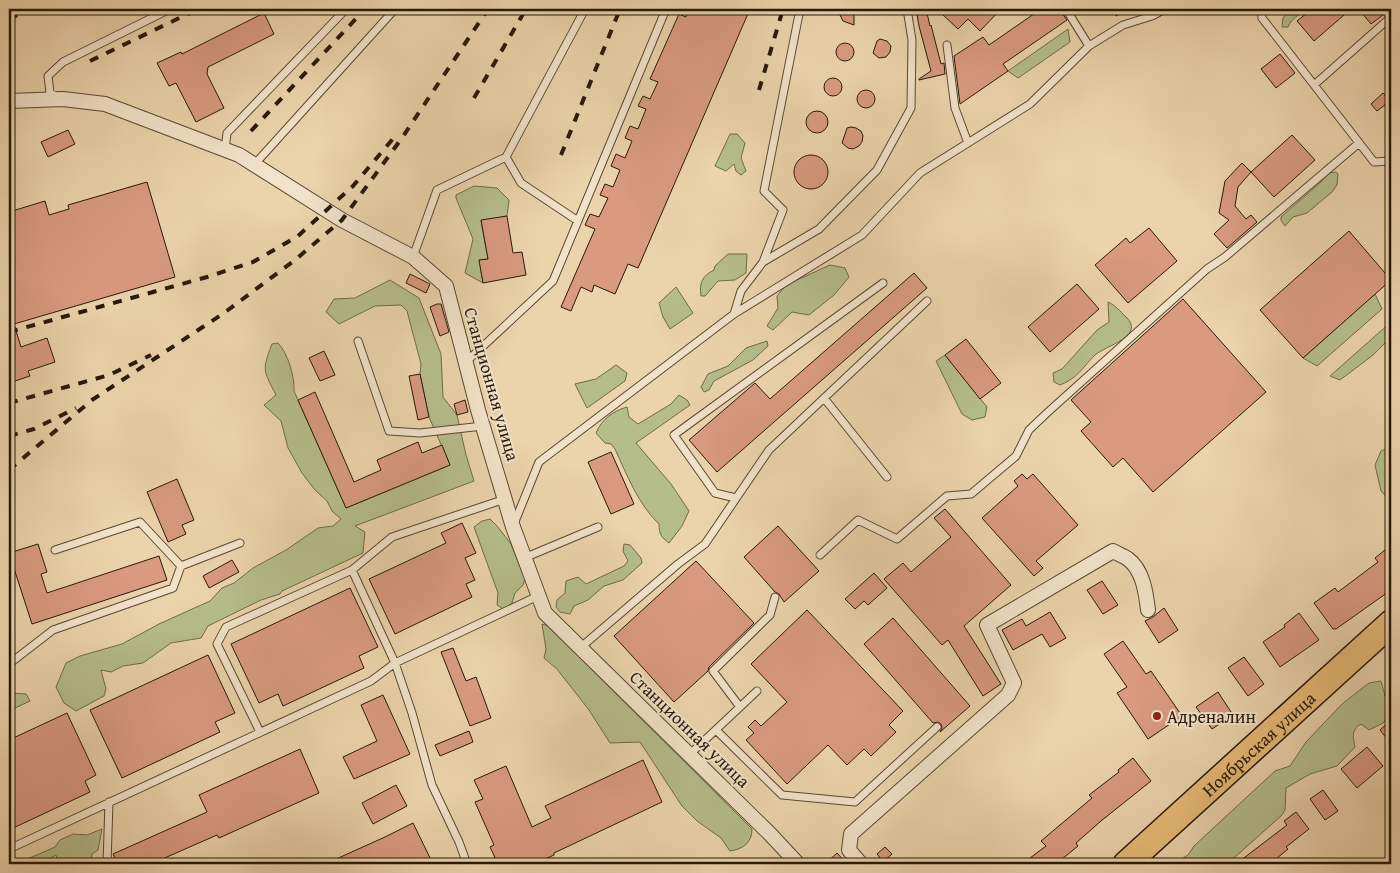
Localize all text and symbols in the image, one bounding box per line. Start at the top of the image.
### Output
street label: Станционная улица [457,304,527,464]
street label: Станционная улица [624,664,757,794]
street label: Ноябрьская улица [1196,684,1322,802]
place label: Адреналин [1167,703,1256,730]
marker: Адреналин [1151,710,1163,722]

